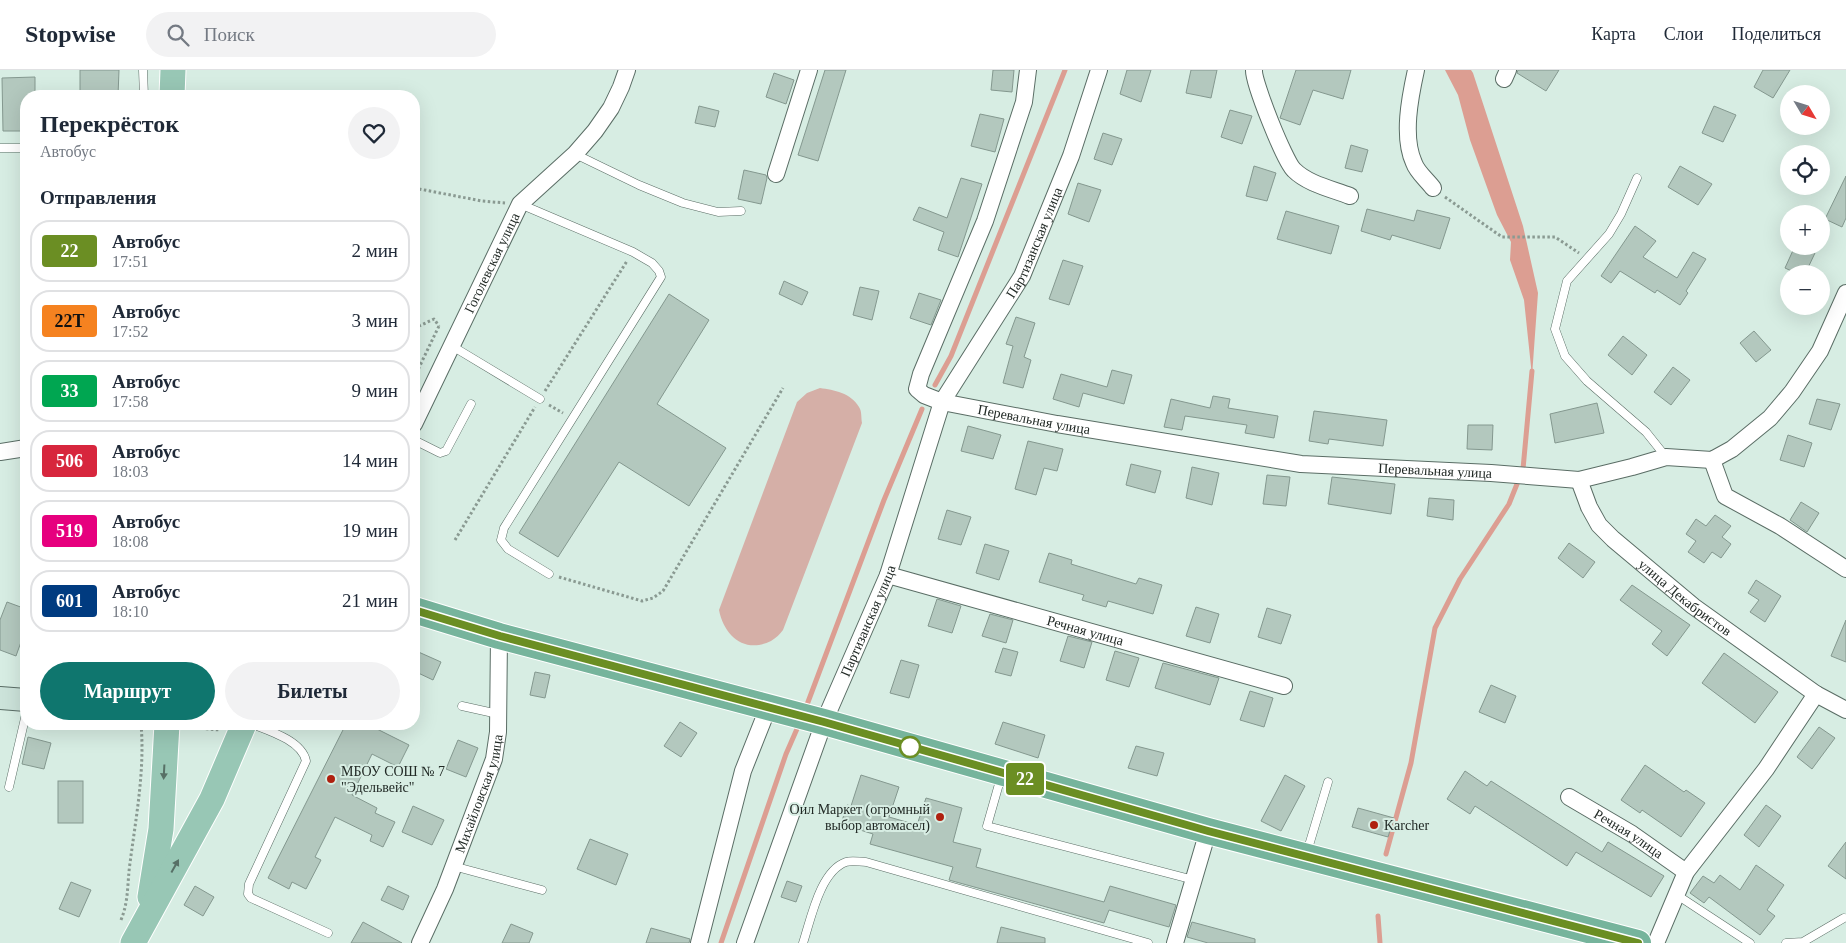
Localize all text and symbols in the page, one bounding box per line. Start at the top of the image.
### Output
search box [146,12,496,57]
text: Stopwise [25,21,116,47]
icon: search [164,21,192,49]
text: Поиск [204,24,255,45]
text: Карта [1591,24,1636,44]
text: Слои [1664,24,1703,44]
text: Поделиться [1731,24,1821,44]
north arrow [1780,85,1830,135]
map controls [1780,85,1830,315]
button: heart [348,107,400,159]
text: Перекрёсток [40,111,179,137]
text: Автобус [40,143,96,160]
button: locate [1780,145,1830,195]
street label: Партизанская улица [1003,184,1066,301]
text: Отправления [40,187,156,208]
button: + [1780,205,1830,255]
street label: Гоголевская улица [462,210,523,316]
text: Автобус [112,231,180,252]
text: 2 мин [351,240,398,261]
text: 22 [61,241,79,261]
text: 17:51 [112,253,148,270]
button: − [1780,265,1830,315]
text: Автобус [112,301,180,322]
text: 3 мин [351,310,398,331]
text: 22Т [54,311,85,331]
text: 17:52 [112,323,148,340]
text: Автобус [112,371,180,392]
text: 9 мин [351,380,398,401]
text: 33 [61,381,79,401]
text: 17:58 [112,393,148,410]
street label: Перевальная улица [976,402,1092,437]
text: Автобус [112,441,180,462]
text: 14 мин [342,450,398,471]
text: 506 [56,451,83,471]
street label: Перевальная улица [1378,461,1493,481]
text: 18:03 [112,463,148,480]
text: Автобус [112,511,180,532]
text: 19 мин [342,520,398,541]
text: 519 [56,521,83,541]
text: 18:08 [112,533,148,550]
street label: улица Декабристов [1635,557,1734,639]
street label: Партизанская улица [838,563,899,679]
text: Автобус [112,581,180,602]
text: 21 мин [342,590,398,611]
text: 601 [56,591,83,611]
text: 18:10 [112,603,148,620]
street label: Речная улица [1045,613,1126,649]
button: Маршрут [40,662,215,720]
button: Билеты [225,662,400,720]
street label: Михайловская улица [452,733,506,855]
unlabelled marker [899,736,921,758]
line badge: 22 [1002,763,1048,795]
place label: МБОУ СОШ № 7 "Эдельвейс" [341,764,445,795]
one-way arrow [160,765,168,781]
text: 22 [1016,769,1034,789]
marker: МБОУ СОШ № 7 "Эдельвейс" [325,773,337,785]
place label: Оил Маркет (огромный выбор автомасел) [790,802,930,834]
street label: Речная улица [1591,806,1666,862]
marker: Оил Маркет (огромный выбор автомасел) [934,811,946,823]
place label: Karcher [1384,818,1429,833]
marker: Karcher [1368,819,1380,831]
one-way arrow [171,858,179,873]

